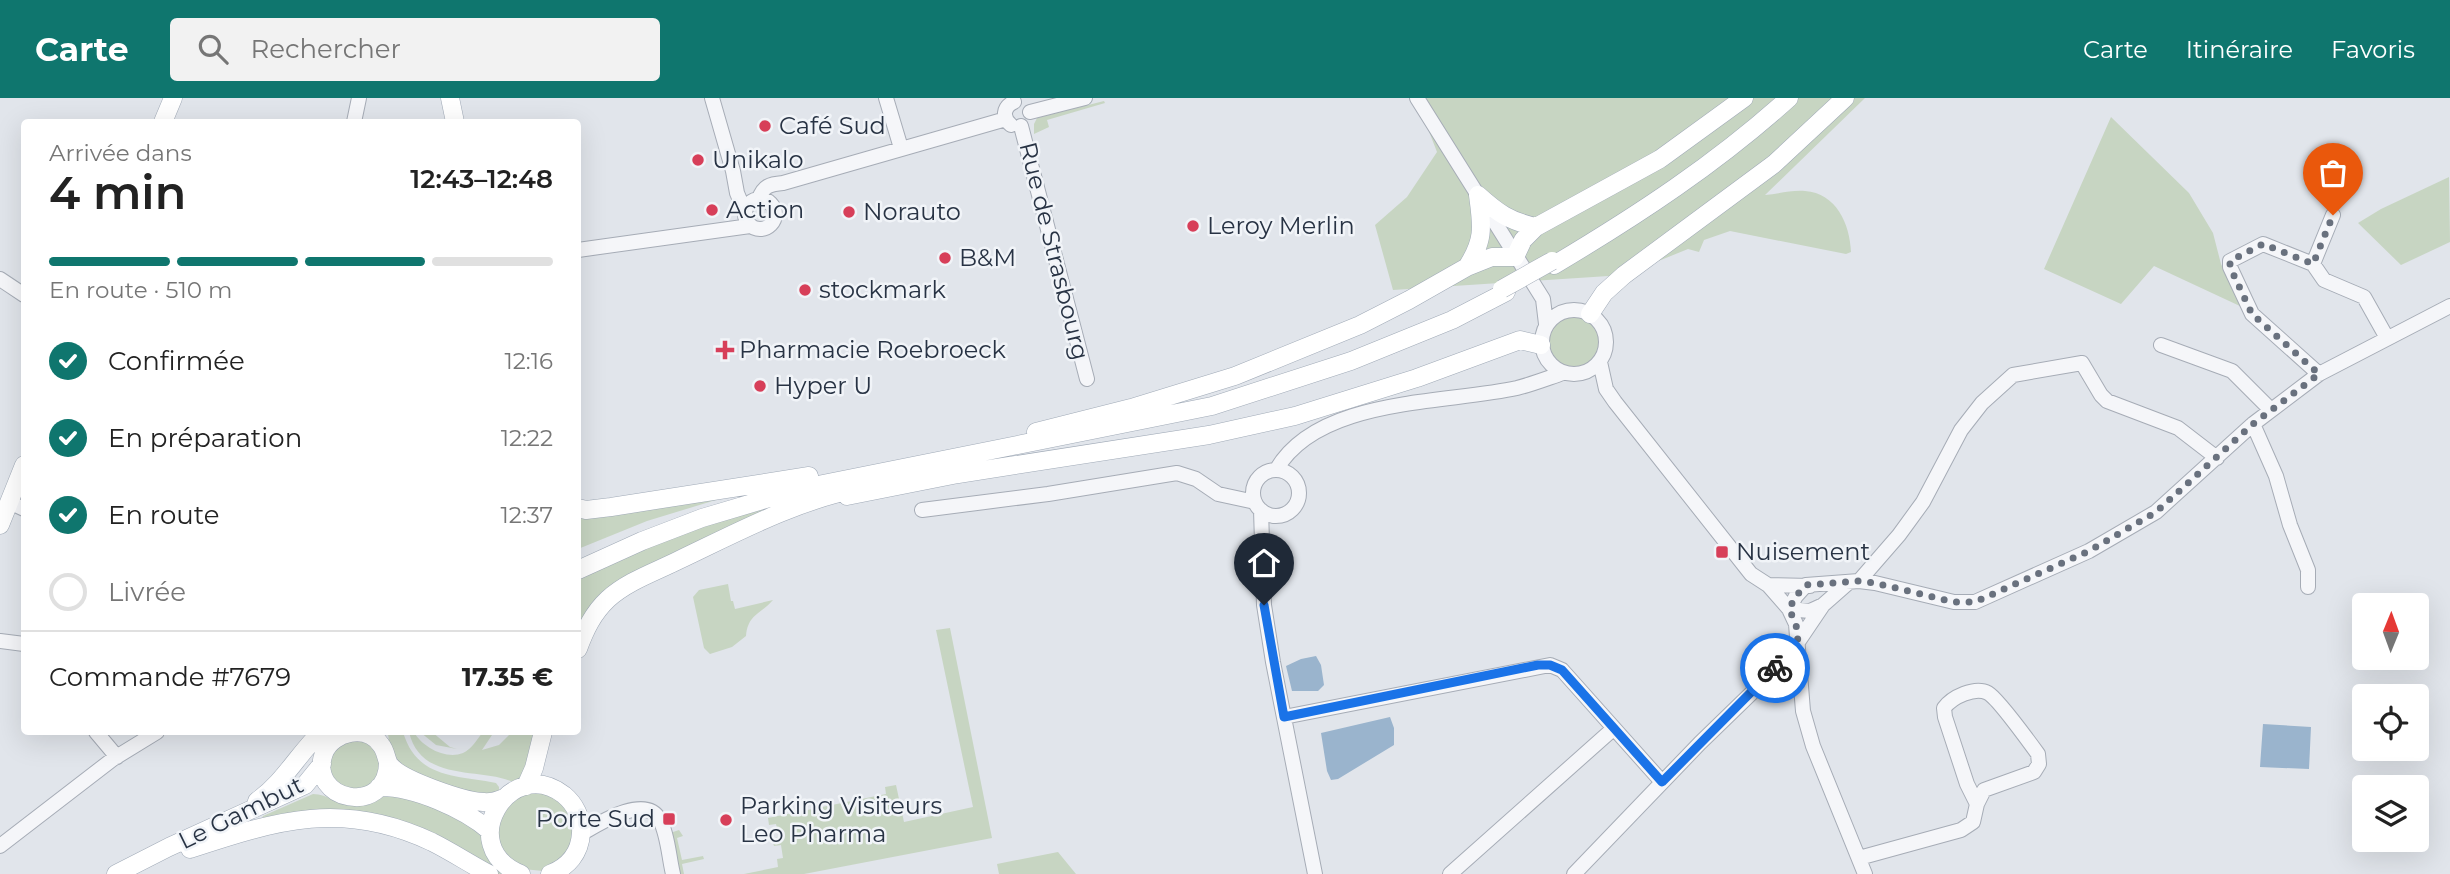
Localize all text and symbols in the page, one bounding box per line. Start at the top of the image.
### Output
search box [170,18,660,81]
text: Carte [35,29,128,69]
icon: search [194,30,232,68]
text: Rechercher [250,33,401,65]
text: Carte [2083,35,2148,64]
text: Itinéraire [2186,35,2293,64]
text: Favoris [2331,35,2415,64]
place label: Café Sud [779,111,886,140]
marker: Café Sud [757,118,773,134]
text: Arrivée dans [49,139,192,167]
street label: Rue de Strasbourg [1013,139,1096,363]
pin [2303,143,2363,215]
place label: Unikalo [712,145,803,174]
marker: Unikalo [690,152,706,168]
icon: bag [2314,154,2352,192]
text: 12:43–12:48 [410,163,553,195]
text: 4 min [49,164,186,221]
place label: Action [726,195,804,224]
place label: Norauto [863,197,961,226]
marker: Action [704,202,720,218]
marker: Norauto [841,204,857,220]
place label: Leroy Merlin [1207,211,1355,240]
marker: Leroy Merlin [1185,218,1201,234]
place label: B&M [959,243,1016,272]
marker: B&M [937,250,953,266]
place label: stockmark [819,275,947,304]
text: En route · 510 m [49,276,232,304]
marker: stockmark [797,282,813,298]
place label: Pharmacie Roebroeck [739,335,1007,364]
icon: check [49,342,87,380]
marker: Pharmacie Roebroeck [717,342,733,358]
text: Confirmée [108,345,245,377]
text: 12:16 [504,347,553,375]
place label: Hyper U [774,371,872,400]
marker: Hyper U [752,378,768,394]
icon: check [49,419,87,457]
text: En préparation [108,422,302,454]
text: 12:22 [501,424,553,452]
icon: check [49,496,87,534]
text: En route [108,499,219,531]
text: 12:37 [501,501,553,529]
pin [1234,533,1294,605]
place label: Nuisement [1736,537,1870,566]
icon: home [1245,544,1283,582]
marker: Nuisement [1714,544,1730,560]
text: Livrée [108,576,186,608]
north arrow [2352,593,2429,670]
map controls [2352,593,2429,852]
courier [1740,633,1810,703]
icon: bike [1756,649,1794,687]
text: Commande #7679 [49,661,291,693]
text: 17.35 € [462,661,553,693]
button: locate [2352,684,2429,761]
street label: Le Gambut [174,770,308,855]
button: layers [2352,775,2429,852]
place label: Parking Visiteurs Leo Pharma [740,791,942,848]
place label: Porte Sud [536,804,655,833]
marker: Porte Sud [661,811,677,827]
marker: Parking Visiteurs Leo Pharma [718,812,734,828]

